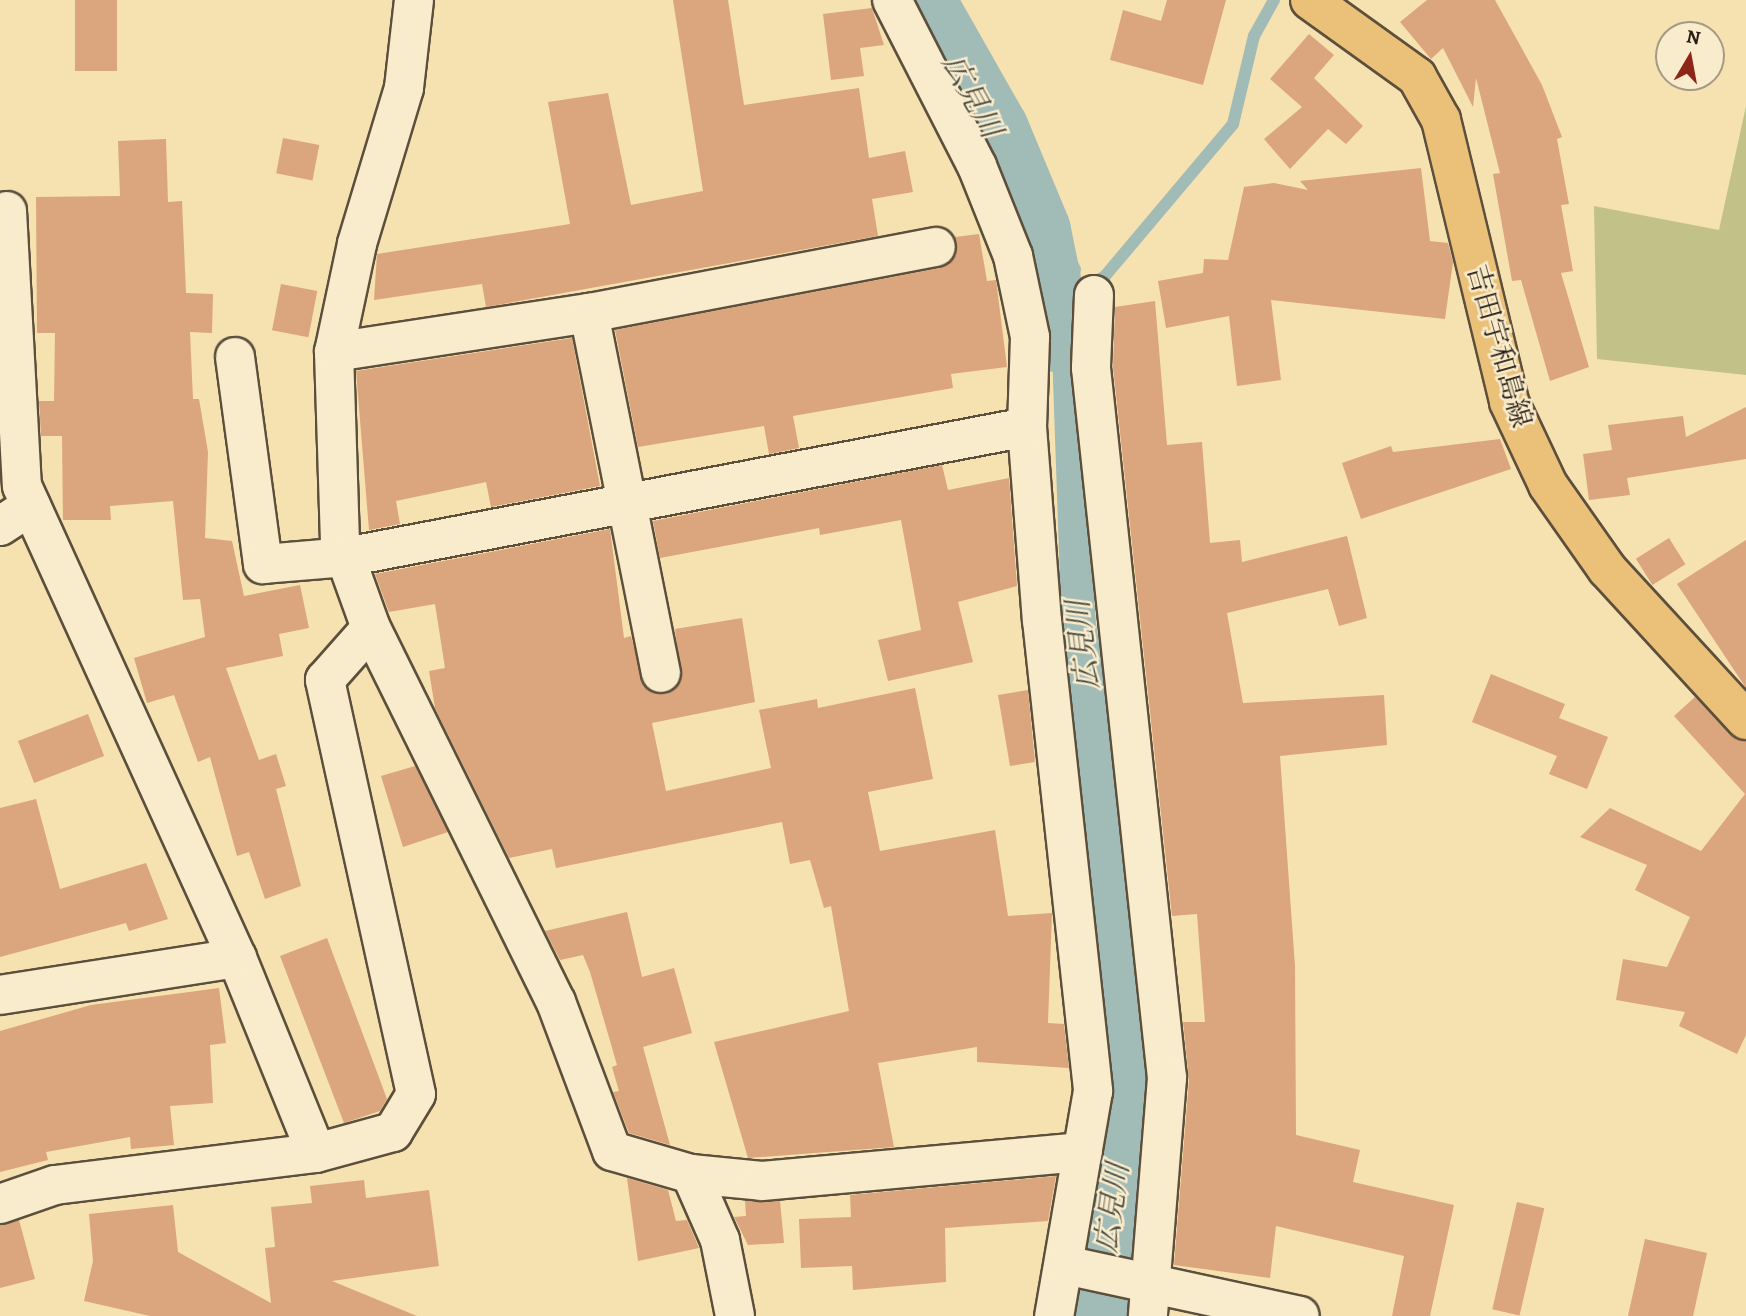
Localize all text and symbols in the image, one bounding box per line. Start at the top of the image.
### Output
north arrow [1655,21,1725,91]
text: N [1684,23,1702,51]
water label: 広見川 [934,48,1010,144]
street label: 吉田宇和島線 [1460,261,1538,431]
water label: 広見川 [1060,598,1106,692]
water label: 広見川 [1088,1161,1136,1255]

